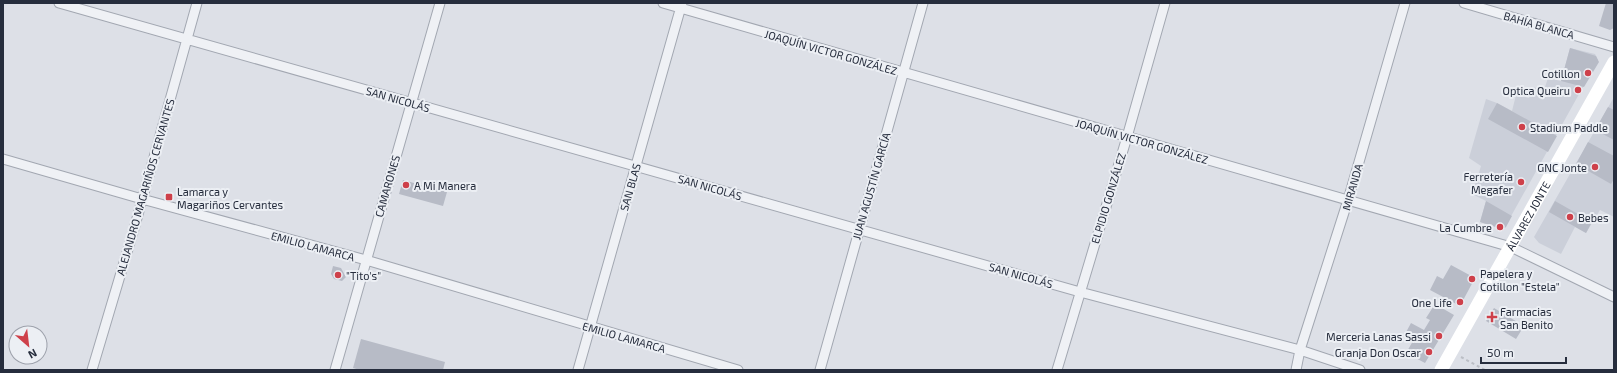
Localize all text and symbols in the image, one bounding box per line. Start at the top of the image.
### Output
street label: BAHÍA BLANCA [1502,9,1576,41]
street label: JOAQUÍN VICTOR GONZÁLEZ [763,27,899,78]
place label: Cotillon [1541,67,1580,80]
marker: Cotillon [1583,68,1593,78]
street label: SAN NICOLÁS [364,84,432,114]
place label: Optica Queiru [1503,84,1570,98]
marker: Optica Queiru [1573,85,1583,95]
street label: ALEJANDRO MAGARIÑOS CERVANTES [113,97,177,277]
street label: JOAQUÍN VICTOR GONZÁLEZ [1074,116,1210,167]
place label: Stadium Paddle [1530,121,1608,134]
marker: Stadium Paddle [1517,122,1527,132]
street label: JUAN AGUSTÍN GARCÍA [849,131,893,241]
street label: ELPIDIO GONZÁLEZ [1088,151,1128,245]
street label: CAMARONES [372,154,402,218]
place label: GNC Jonte [1537,161,1587,174]
street label: SAN BLAS [617,162,643,212]
street label: MIRANDA [1339,162,1365,212]
marker: GNC Jonte [1590,162,1600,172]
place label: Ferretería Megafer [1463,170,1514,196]
street label: SAN NICOLÁS [676,172,744,202]
marker: Ferretería Megafer [1516,177,1526,187]
place label: A Mi Manera [414,179,476,192]
street label: ÁLVAREZ JONTE [1503,179,1552,253]
marker: A Mi Manera [401,180,411,190]
place label: Lamarca y Magariños Cervantes [177,185,284,211]
marker: Lamarca y Magariños Cervantes [164,192,174,202]
place label: Bebes [1578,211,1609,224]
marker: Bebes [1565,212,1575,222]
place label: La Cumbre [1439,221,1492,234]
marker: La Cumbre [1495,222,1505,232]
street label: EMILIO LAMARCA [270,229,356,263]
street label: SAN NICOLÁS [987,260,1055,290]
place label: Papelera y Cotillon "Estela" [1480,267,1560,293]
place label: "Tito's" [346,269,381,282]
marker: "Tito's" [333,270,343,280]
marker: Papelera y Cotillon "Estela" [1467,274,1477,284]
place label: One Life [1412,296,1452,309]
marker: One Life [1455,297,1465,307]
place label: Farmacias San Benito [1500,305,1553,331]
marker: Farmacias San Benito [1487,312,1497,322]
street label: EMILIO LAMARCA [581,319,667,355]
north arrow [8,325,48,365]
place label: Merceria Lanas Sassi [1326,330,1431,343]
marker: Merceria Lanas Sassi [1434,331,1444,341]
scale bar [1481,339,1566,365]
text: 50 m [1487,345,1514,359]
place label: Granja Don Oscar [1335,346,1422,360]
text: N [26,347,39,362]
marker: Granja Don Oscar [1424,347,1434,357]

